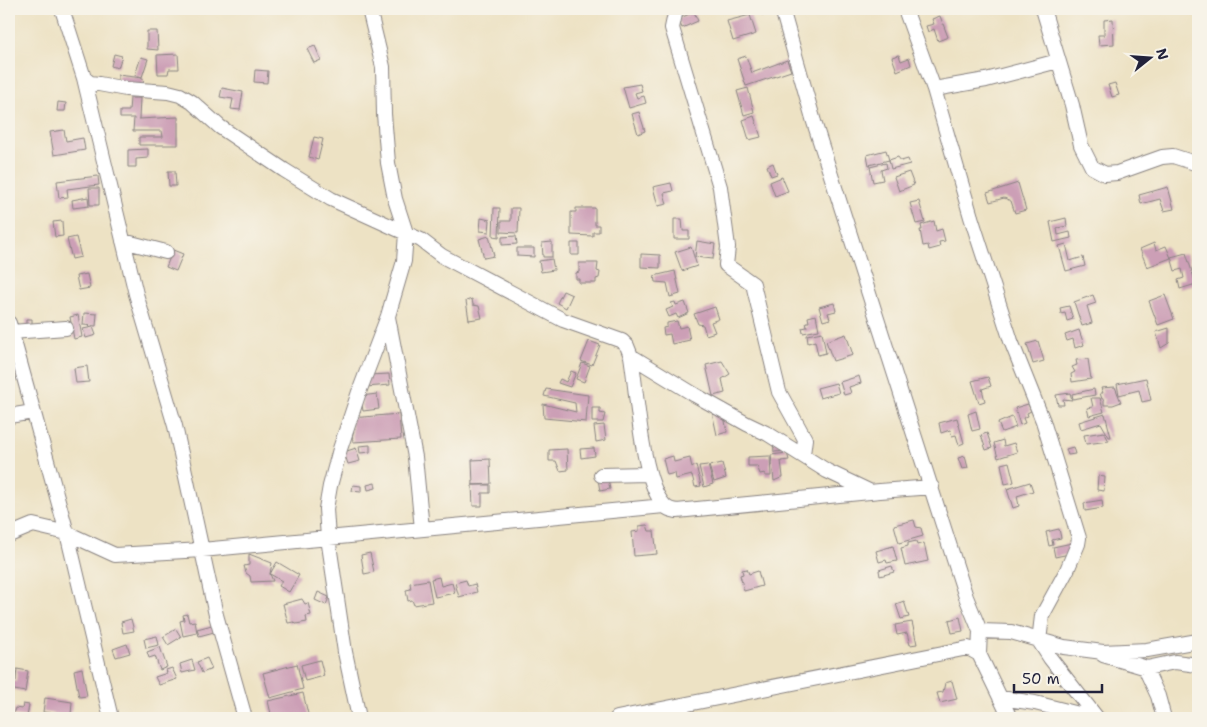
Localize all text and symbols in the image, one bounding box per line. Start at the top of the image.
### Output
north arrow [1124,32,1174,82]
text: N [1152,46,1173,62]
scale bar [1014,662,1102,694]
text: 50 m [1022,669,1060,689]

